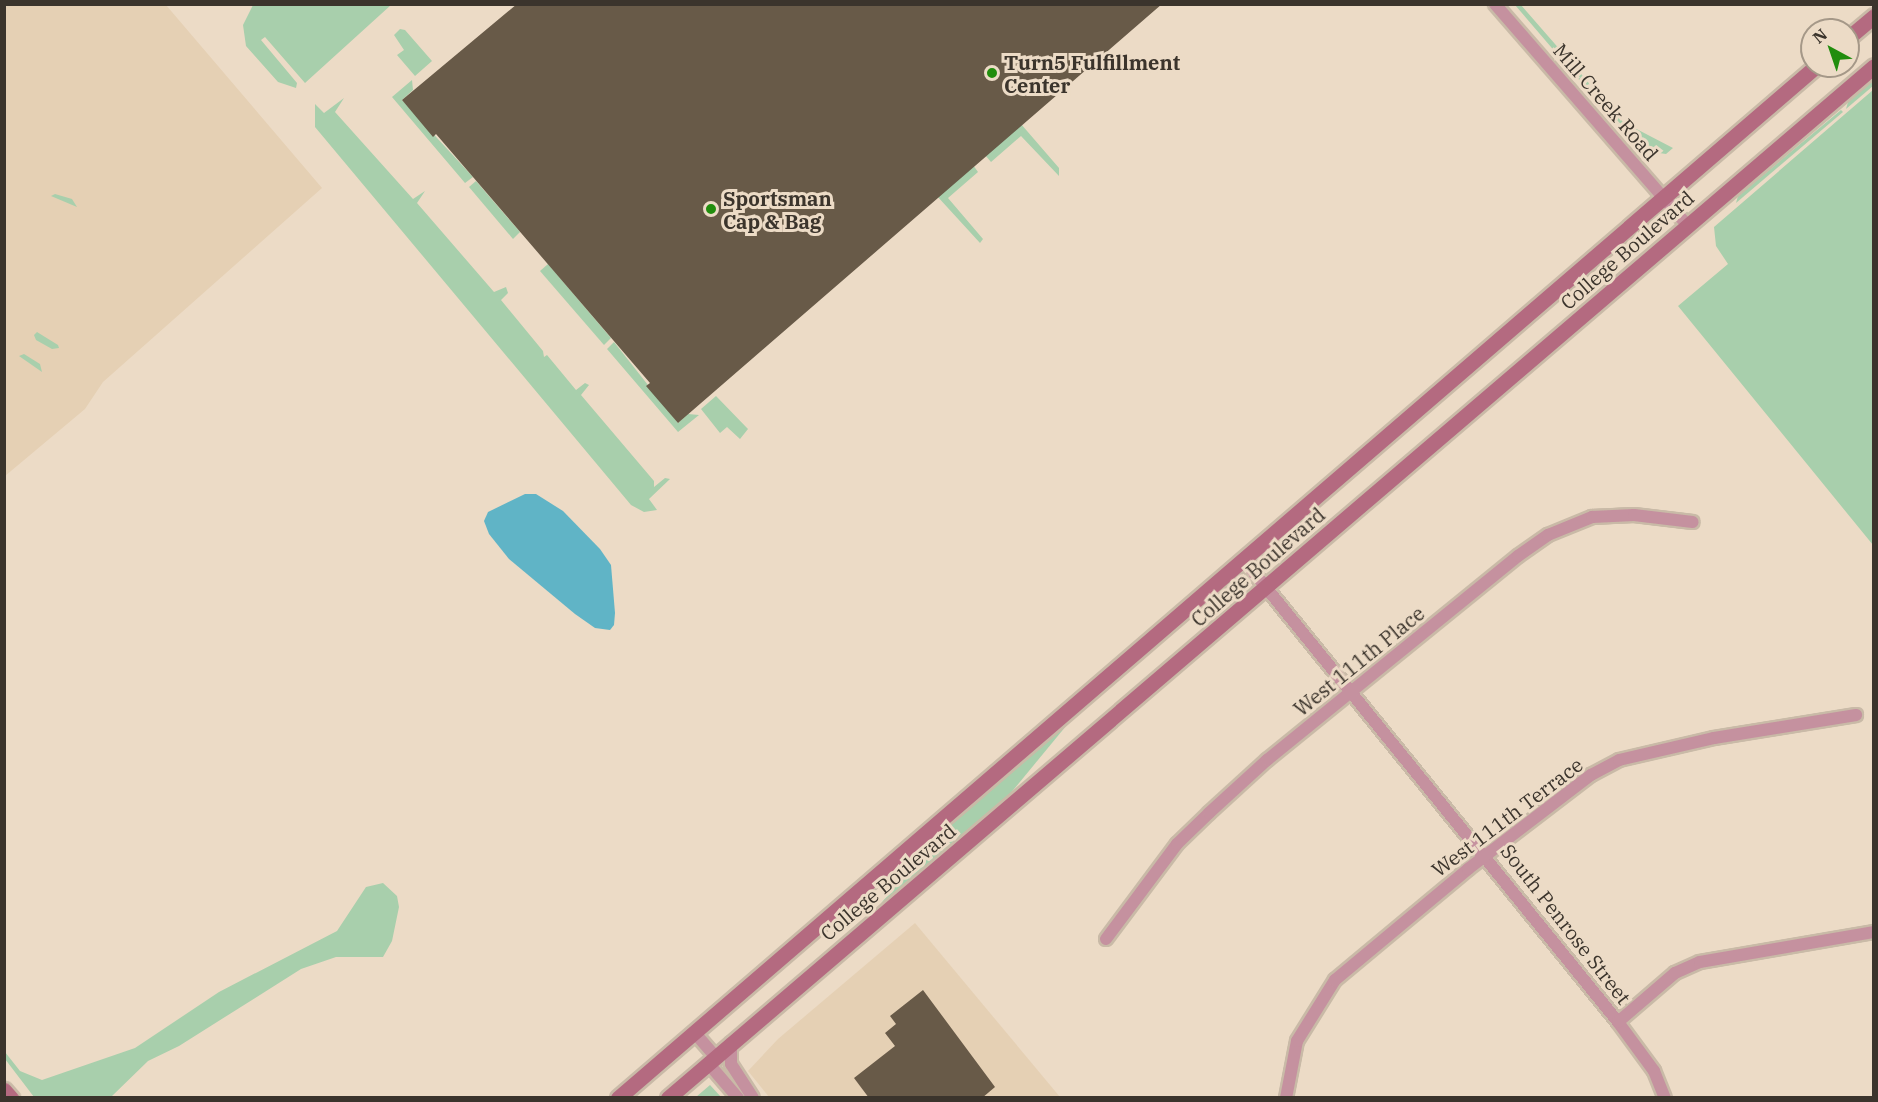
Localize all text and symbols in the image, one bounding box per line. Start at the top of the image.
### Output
north arrow [1800,18,1860,78]
text: N [1808,24,1831,47]
street label: Mill Creek Road [1549,39,1663,165]
place label: Turn5 Fulfillment Center [1004,50,1180,97]
marker: Turn5 Fulfillment Center [985,66,999,80]
street label: College Boulevard [1555,185,1699,315]
place label: Sportsman Cap & Bag [723,186,832,233]
marker: Sportsman Cap & Bag [704,202,718,216]
street label: College Boulevard [1186,502,1330,632]
street label: West 111th Place [1289,601,1429,721]
street label: West 111th Terrace [1427,752,1587,882]
street label: College Boulevard [816,818,960,946]
street label: South Penrose Street [1496,839,1636,1009]

